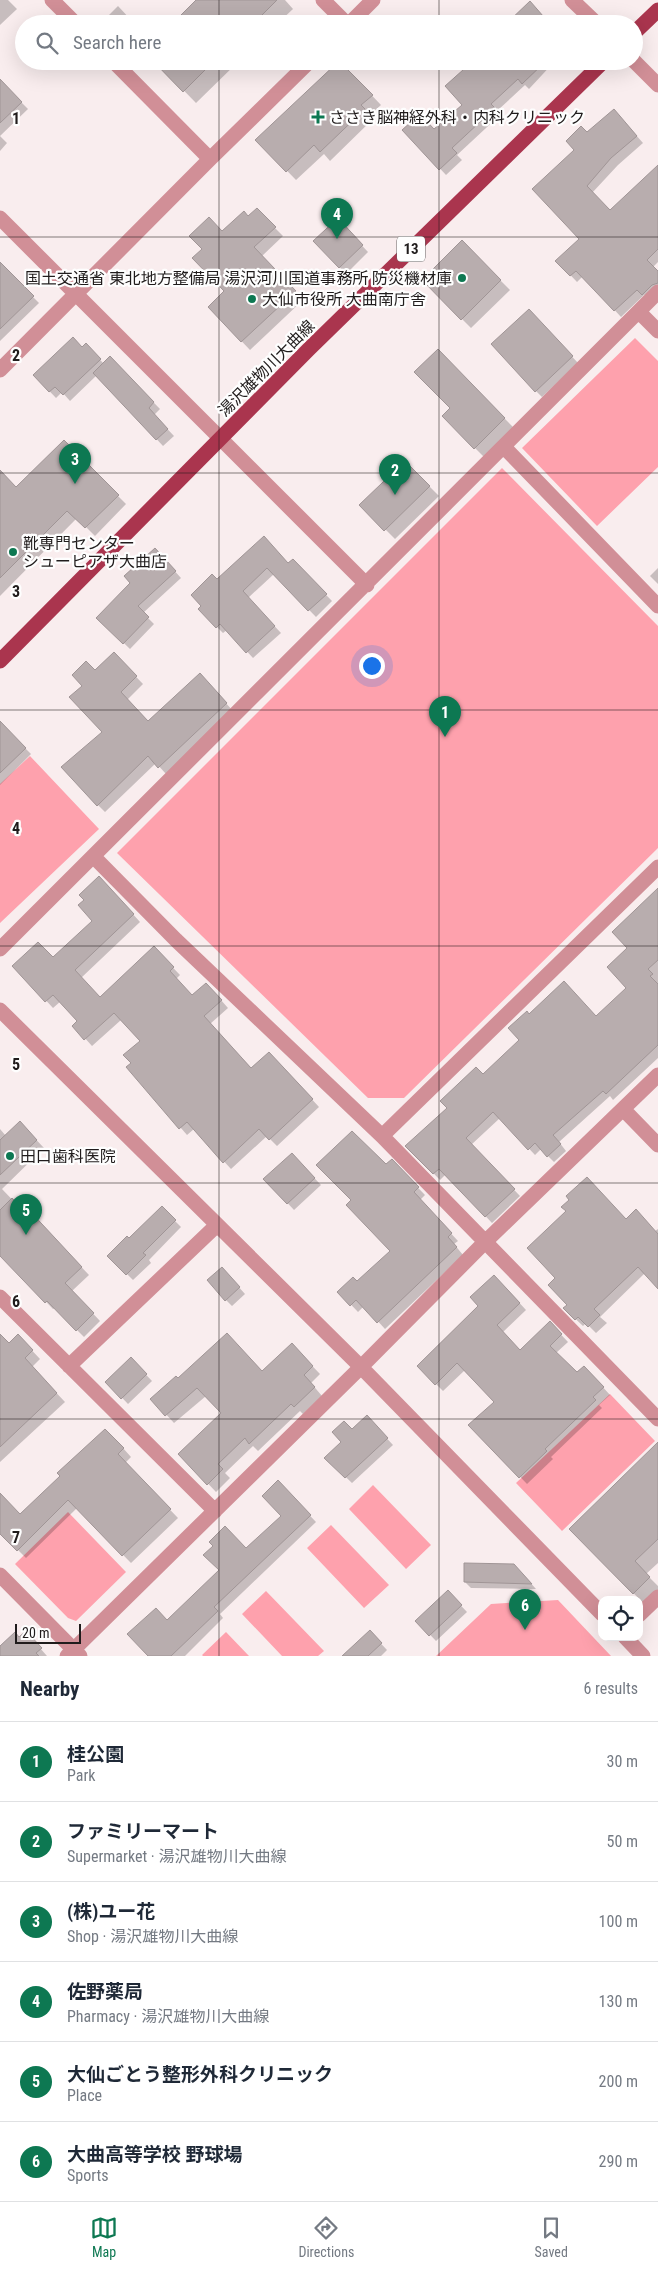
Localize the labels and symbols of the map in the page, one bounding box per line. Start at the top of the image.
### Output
place label: ささき脳神経外科・内科クリニック [329,108,585,127]
text: 1 [12,109,20,128]
marker: ささき脳神経外科・内科クリニック [311,110,325,124]
pin: 4 [321,198,353,239]
road number: 13 [397,236,425,262]
place label: 国土交通省 東北地方整備局 湯沢河川国道事務所 防災機材庫 [25,269,452,288]
marker: 国土交通省 東北地方整備局 湯沢河川国道事務所 防災機材庫 [456,272,468,284]
place label: 大仙市役所 大曲南庁舎 [262,290,426,309]
marker: 大仙市役所 大曲南庁舎 [246,293,258,305]
street label: 湯沢雄物川大曲線 [214,316,318,420]
text: 2 [12,346,20,365]
pin: 3 [59,443,91,484]
pin: 2 [379,454,411,495]
place label: 靴専門センター シューピアザ大曲店 [23,534,167,571]
marker: 靴専門センター シューピアザ大曲店 [7,546,19,558]
text: 3 [12,582,20,601]
your location [359,653,385,679]
pin: 1 [429,696,461,737]
text: 4 [12,819,20,838]
text: 5 [12,1055,20,1074]
place label: 田口歯科医院 [20,1147,116,1166]
marker: 田口歯科医院 [4,1150,16,1162]
pin: 5 [10,1194,42,1235]
text: 6 [12,1292,20,1311]
text: 7 [12,1528,20,1547]
pin: 6 [509,1589,541,1630]
scale bar [15,1621,81,1644]

